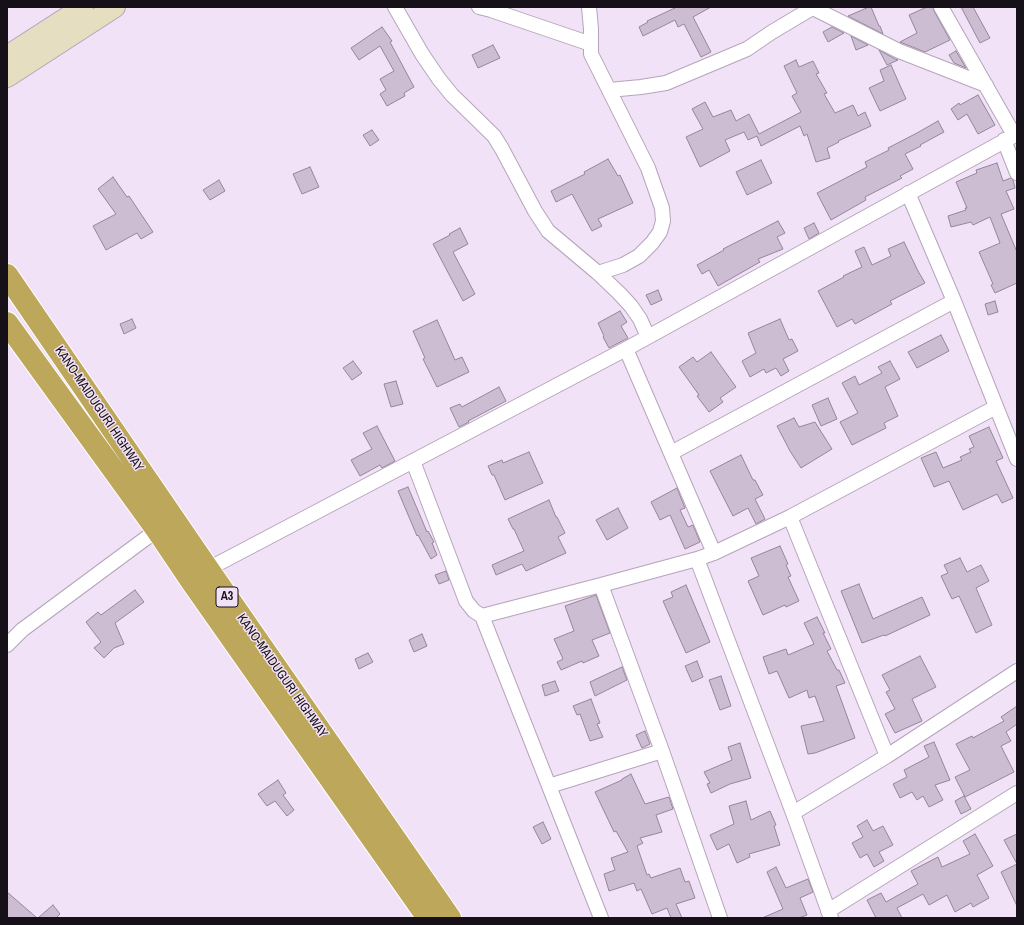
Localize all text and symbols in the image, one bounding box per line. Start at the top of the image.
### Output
street label: KANO-MAIDUGURI HIGHWAY [51,344,147,474]
road number: A3 [216,587,238,607]
street label: KANO-MAIDUGURI HIGHWAY [233,611,331,741]

